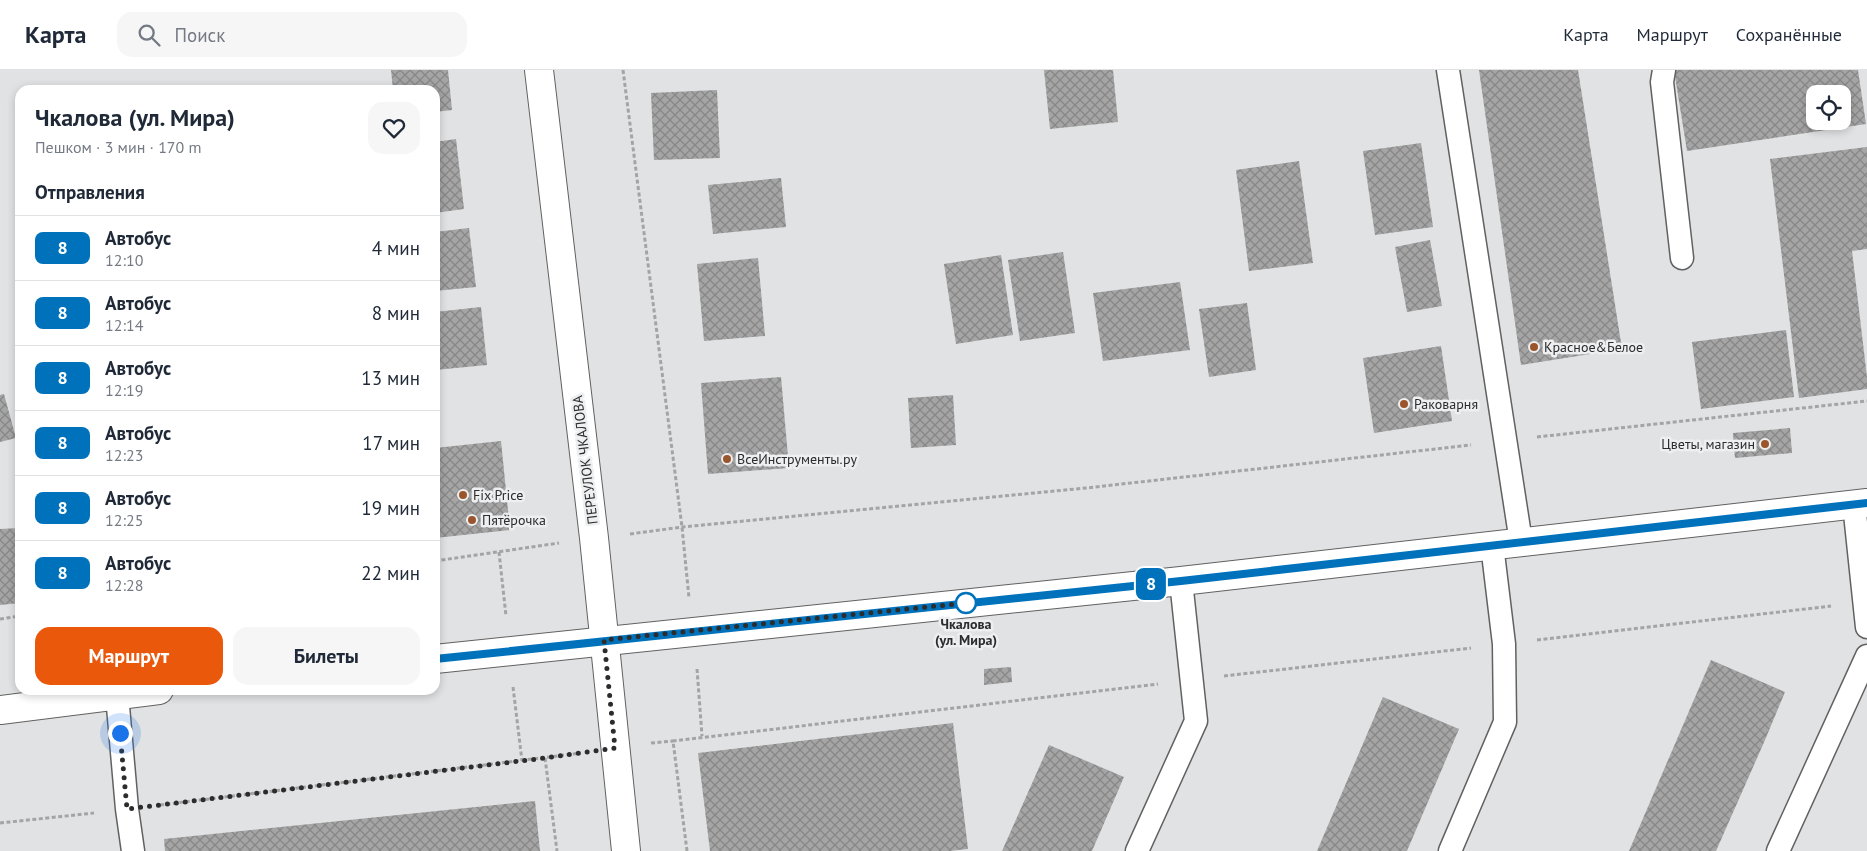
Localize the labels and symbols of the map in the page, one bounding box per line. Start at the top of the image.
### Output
place label: Красное&Белое [1544,338,1643,356]
marker: Красное&Белое [1528,341,1540,353]
street label: ПЕРЕУЛОК ЧКАЛОВА [568,394,602,525]
place label: Раковарня [1414,395,1478,413]
marker: Раковарня [1398,398,1410,410]
place label: Цветы, магазин [1661,435,1755,453]
marker: Цветы, магазин [1759,438,1771,450]
place label: ВсеИнструменты.ру [737,450,858,468]
marker: ВсеИнструменты.ру [721,453,733,465]
place label: Fix Price [473,486,523,504]
marker: Fix Price [457,489,469,501]
place label: Пятёрочка [482,511,546,529]
marker: Пятёрочка [466,514,478,526]
line badge: 8 [1135,568,1167,600]
marker: Чкалова (ул. Мира) [955,592,977,614]
place label: Чкалова (ул. Мира) [935,615,997,649]
your location [108,721,133,746]

